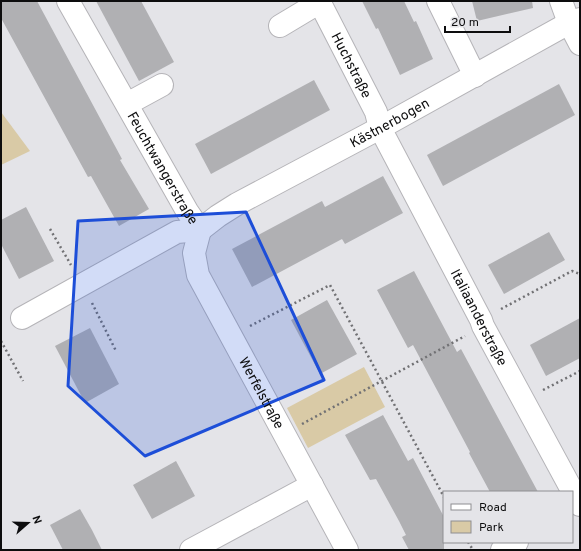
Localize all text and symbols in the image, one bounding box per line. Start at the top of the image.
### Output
scale bar [445,8,510,34]
text: 20 m [451,15,479,31]
street label: Huchstraße [327,30,374,101]
street label: Kästnerbogen [347,95,433,152]
street label: Feuchtwangerstraße [123,109,201,228]
street label: Italiaanderstraße [446,267,510,369]
street label: Werfelstraße [234,355,287,432]
legend [443,491,573,543]
text: Road [479,500,507,516]
north arrow [8,503,48,543]
text: N [29,514,44,526]
text: Park [479,520,504,536]

